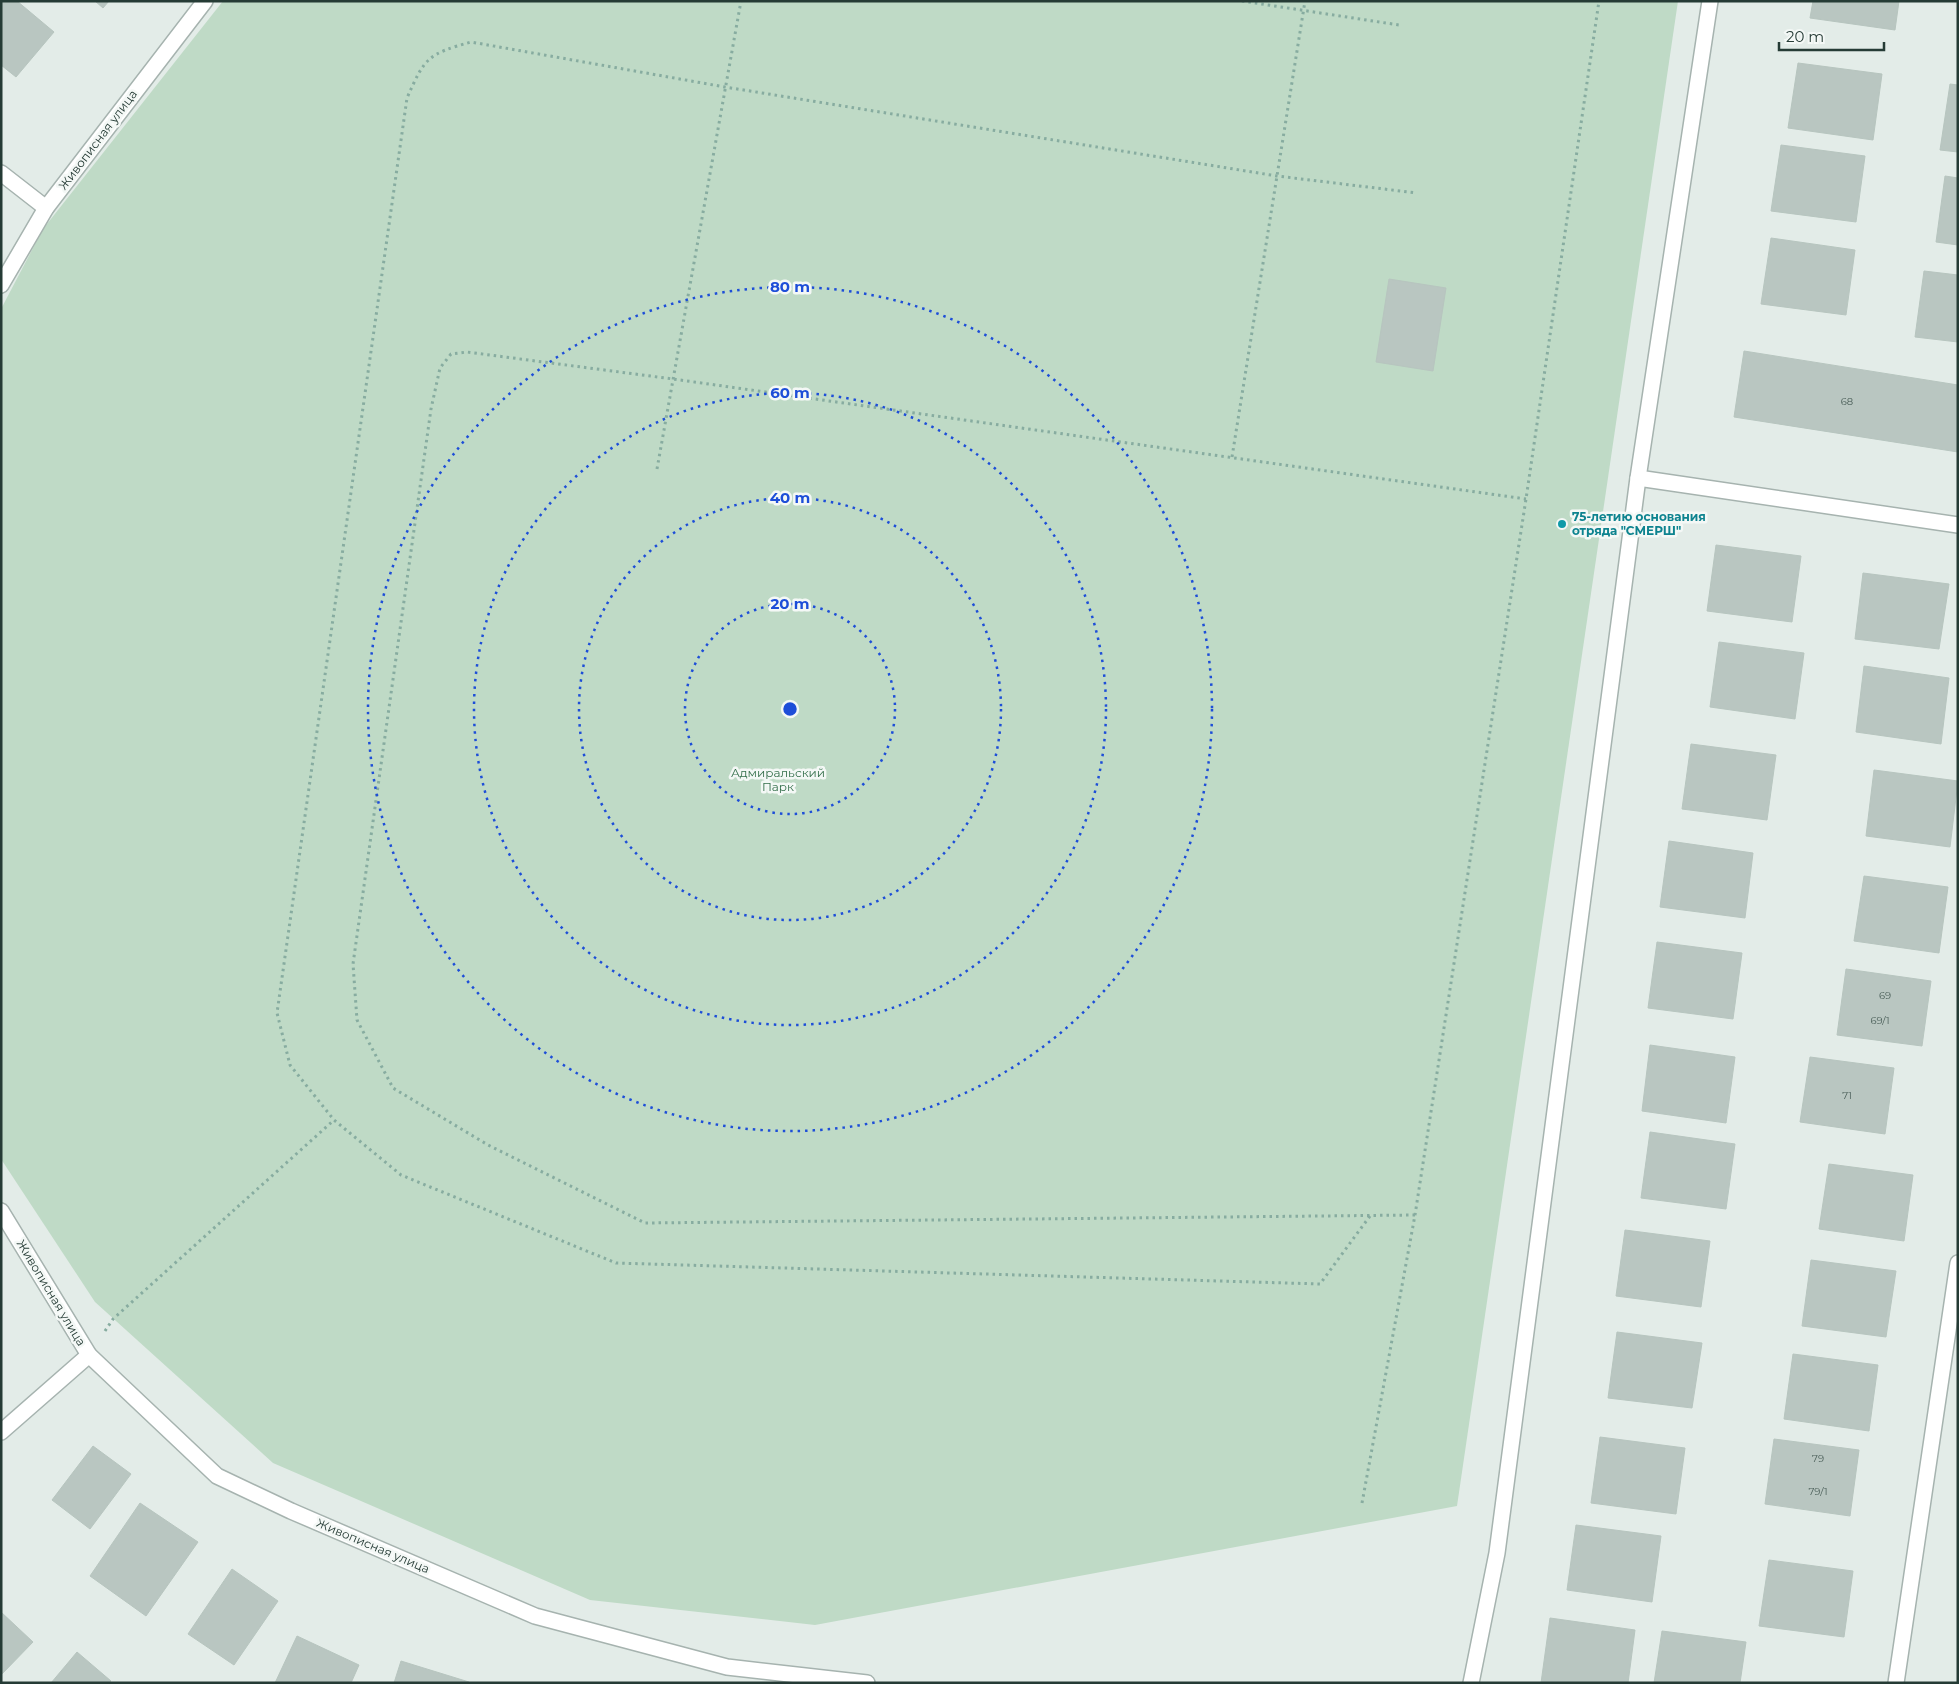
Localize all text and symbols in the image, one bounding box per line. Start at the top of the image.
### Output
scale bar [1779,20,1884,52]
text: 20 m [1786,27,1824,46]
street label: Живописная улица [55,87,140,193]
text: 80 m [770,277,810,296]
text: 60 m [770,383,810,402]
house number: 68 [1841,395,1853,408]
text: 40 m [770,488,810,507]
place label: 75-летию основания отряда "СМЕРШ" [1572,509,1706,538]
marker: 75-летию основания отряда "СМЕРШ" [1556,518,1568,530]
text: 20 m [770,594,810,613]
centre of rings [781,700,799,718]
park label: Адмиральский Парк [731,765,825,794]
house number: 69 [1879,989,1891,1002]
house number: 69/1 [1870,1014,1890,1027]
house number: 71 [1842,1089,1852,1102]
street label: Живописная улица [14,1237,89,1349]
house number: 79 [1812,1452,1824,1465]
house number: 79/1 [1808,1485,1828,1498]
street label: Живописная улица [314,1515,432,1576]

